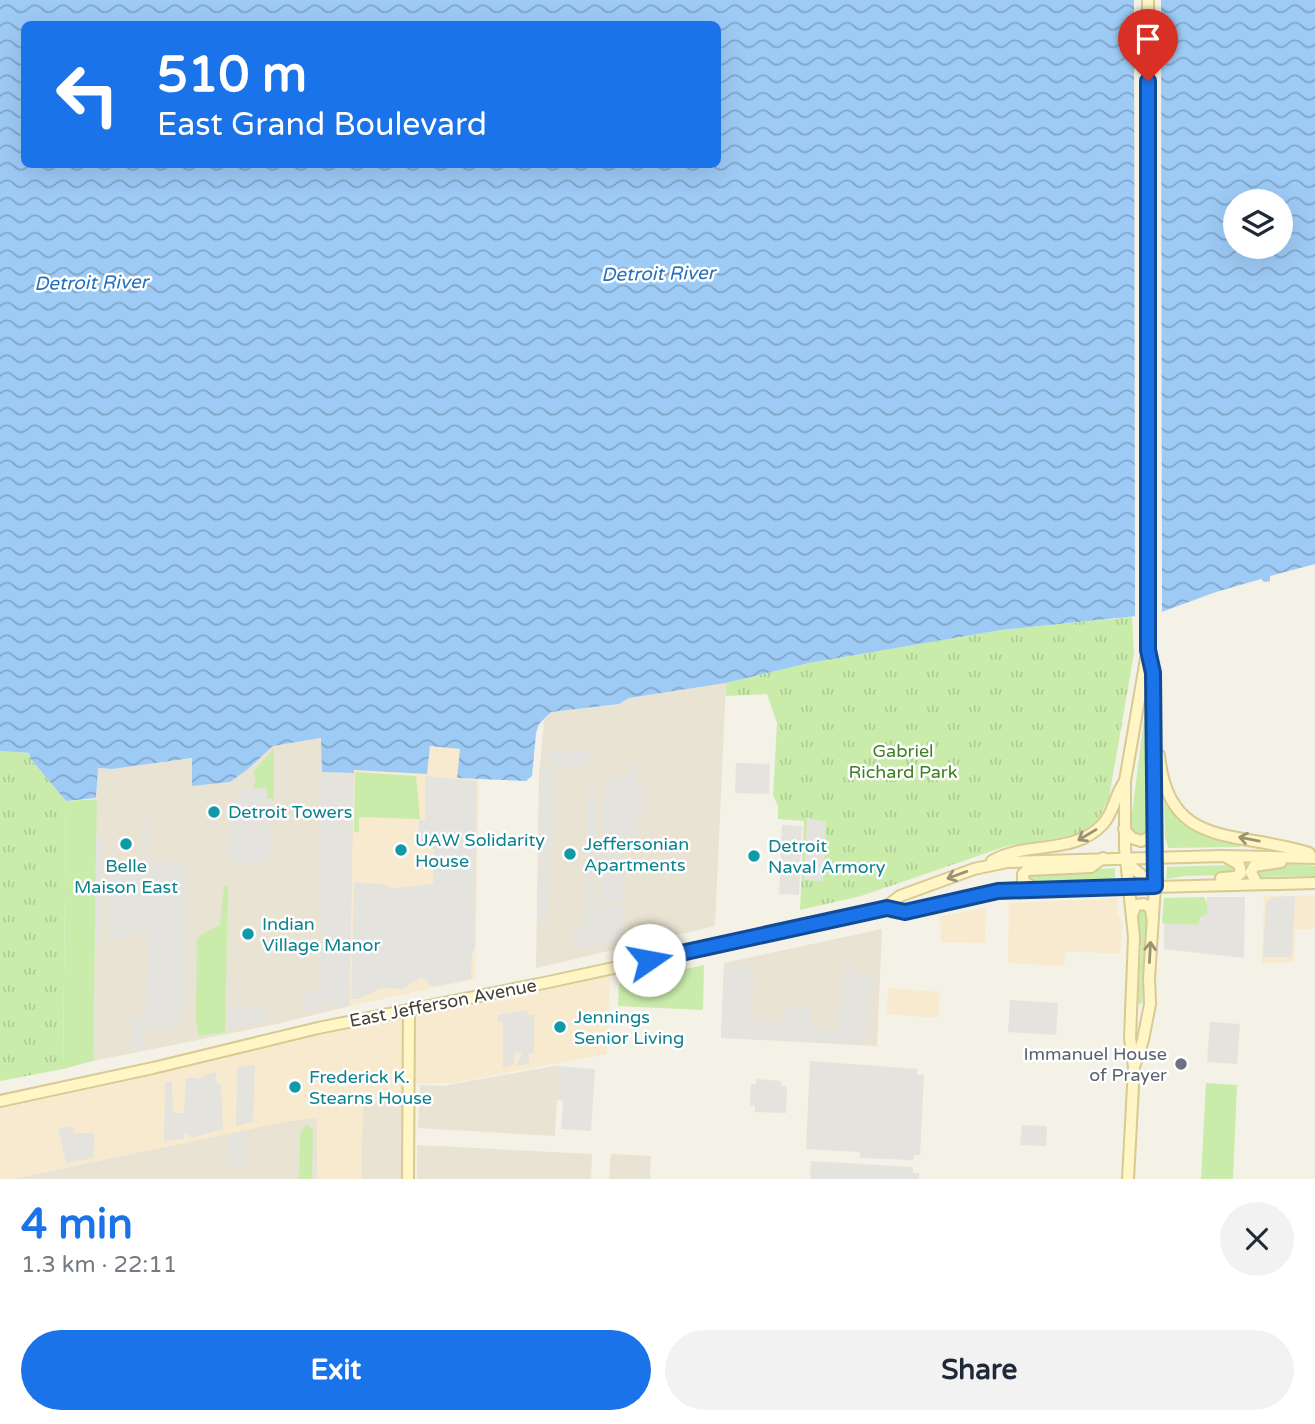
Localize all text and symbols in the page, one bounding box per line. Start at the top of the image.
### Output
pin [1118,9,1178,81]
icon: arrive [1129,20,1167,58]
text: 510 m [157,46,307,105]
icon: left [42,49,133,140]
text: East Grand Boulevard [157,106,487,144]
map controls [1223,189,1293,259]
button: layers [1223,189,1293,259]
water label: Detroit River [601,262,718,286]
water label: Detroit River [34,271,151,295]
park label: Gabriel Richard Park [848,740,958,783]
place label: Detroit Towers [228,801,352,823]
marker: Detroit Towers [206,804,222,820]
one-way arrow [1078,828,1098,842]
place label: UAW Solidarity House [415,829,545,872]
one-way arrow [1238,832,1261,846]
place label: Jeffersonian Apartments [584,833,689,876]
place label: Detroit Naval Armory [768,835,886,878]
marker: Belle Maison East [118,836,134,852]
marker: UAW Solidarity House [393,842,409,858]
marker: Jeffersonian Apartments [562,846,578,862]
marker: Detroit Naval Armory [746,848,762,864]
place label: Belle Maison East [74,855,178,898]
one-way arrow [947,870,969,882]
place label: Indian Village Manor [262,913,381,956]
position arrow [612,923,686,997]
marker: Indian Village Manor [240,926,256,942]
one-way arrow [1144,941,1157,964]
street label: East Jefferson Avenue [347,974,539,1032]
place label: Jennings Senior Living [574,1006,684,1049]
marker: Jennings Senior Living [552,1019,568,1035]
place label: Immanuel House of Prayer [1024,1043,1167,1086]
marker: Immanuel House of Prayer [1173,1056,1189,1072]
place label: Frederick K. Stearns House [309,1066,432,1109]
marker: Frederick K. Stearns House [287,1079,303,1095]
text: 4 min [21,1199,133,1250]
button: close [1220,1202,1294,1276]
text: 1.3 km · 22:11 [21,1251,177,1279]
button: Exit [21,1330,651,1410]
button: Share [665,1330,1294,1410]

